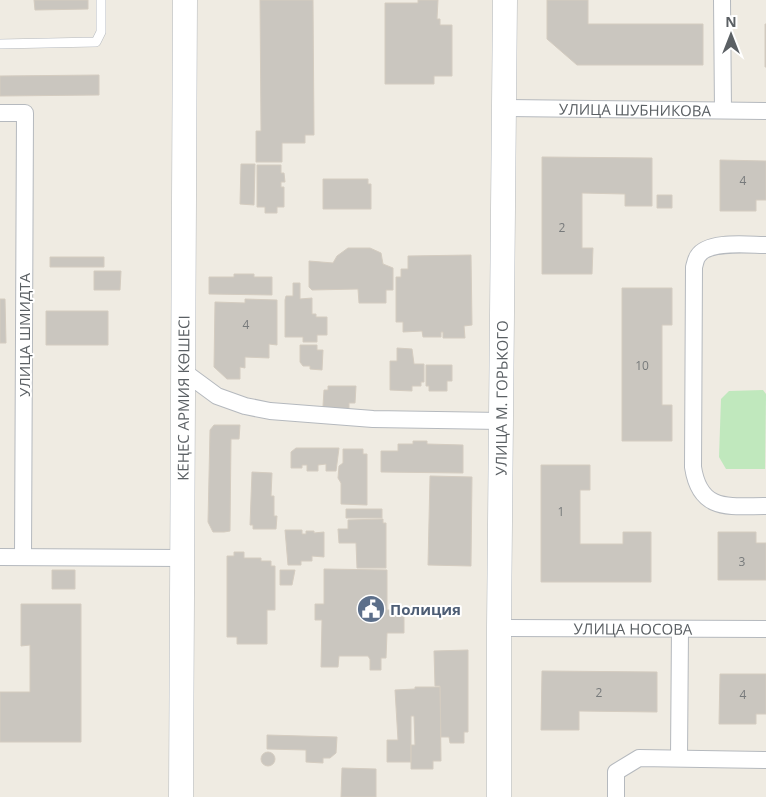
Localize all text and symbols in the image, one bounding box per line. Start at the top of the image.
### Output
north arrow [706,10,756,60]
text: N [725,12,737,31]
street label: УЛИЦА ШУБНИКОВА [559,99,712,120]
house number: 4 [740,172,747,189]
house number: 2 [559,219,566,236]
street label: УЛИЦА ШМИДТА [14,272,34,397]
street label: КЕҢЕС АРМИЯ КӨШЕСІ [173,315,193,481]
house number: 4 [243,316,250,333]
street label: УЛИЦА М. ГОРЬКОГО [490,320,512,476]
house number: 10 [635,357,649,374]
house number: 1 [558,503,564,520]
house number: 3 [739,553,746,570]
public building icon: Полиция [356,594,386,624]
place label: Полиция [390,599,461,619]
street label: УЛИЦА НОСОВА [574,618,693,639]
house number: 2 [596,684,603,701]
house number: 4 [740,686,747,703]

